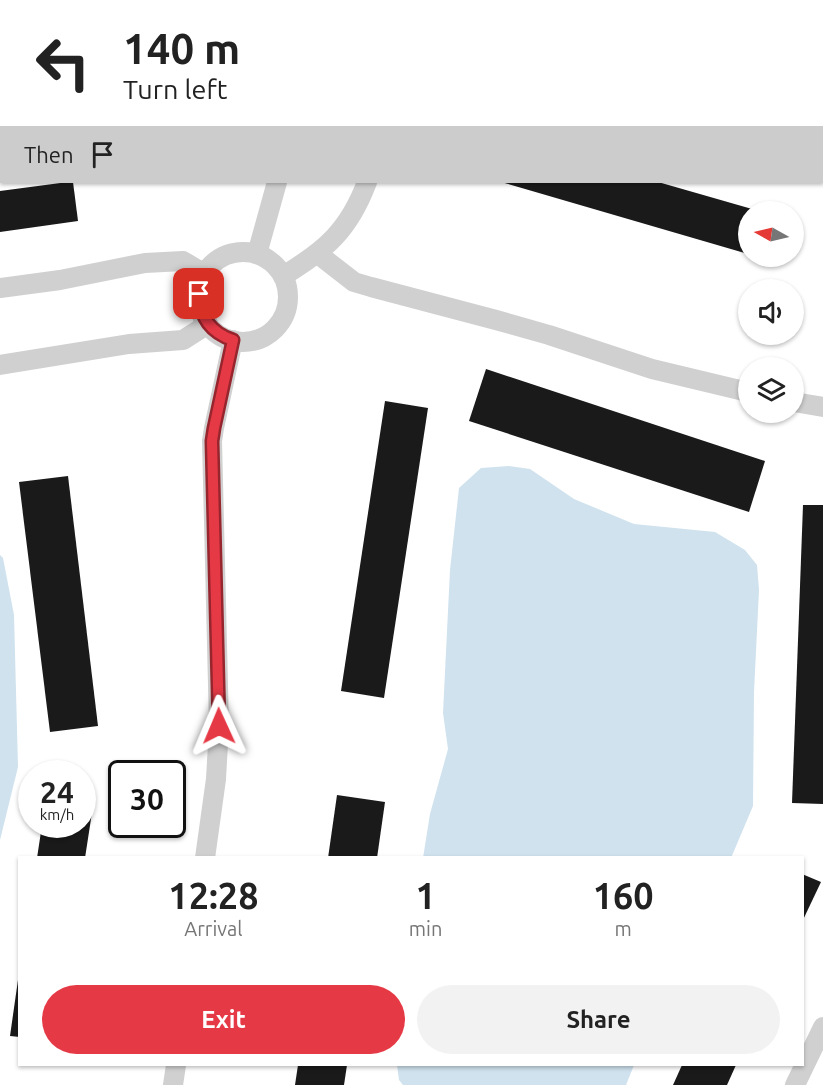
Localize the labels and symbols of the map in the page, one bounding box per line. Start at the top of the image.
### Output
north arrow [738,201,804,267]
pin [173,268,224,319]
position arrow [187,694,251,758]
speed limit sign: 30 [108,760,186,838]

